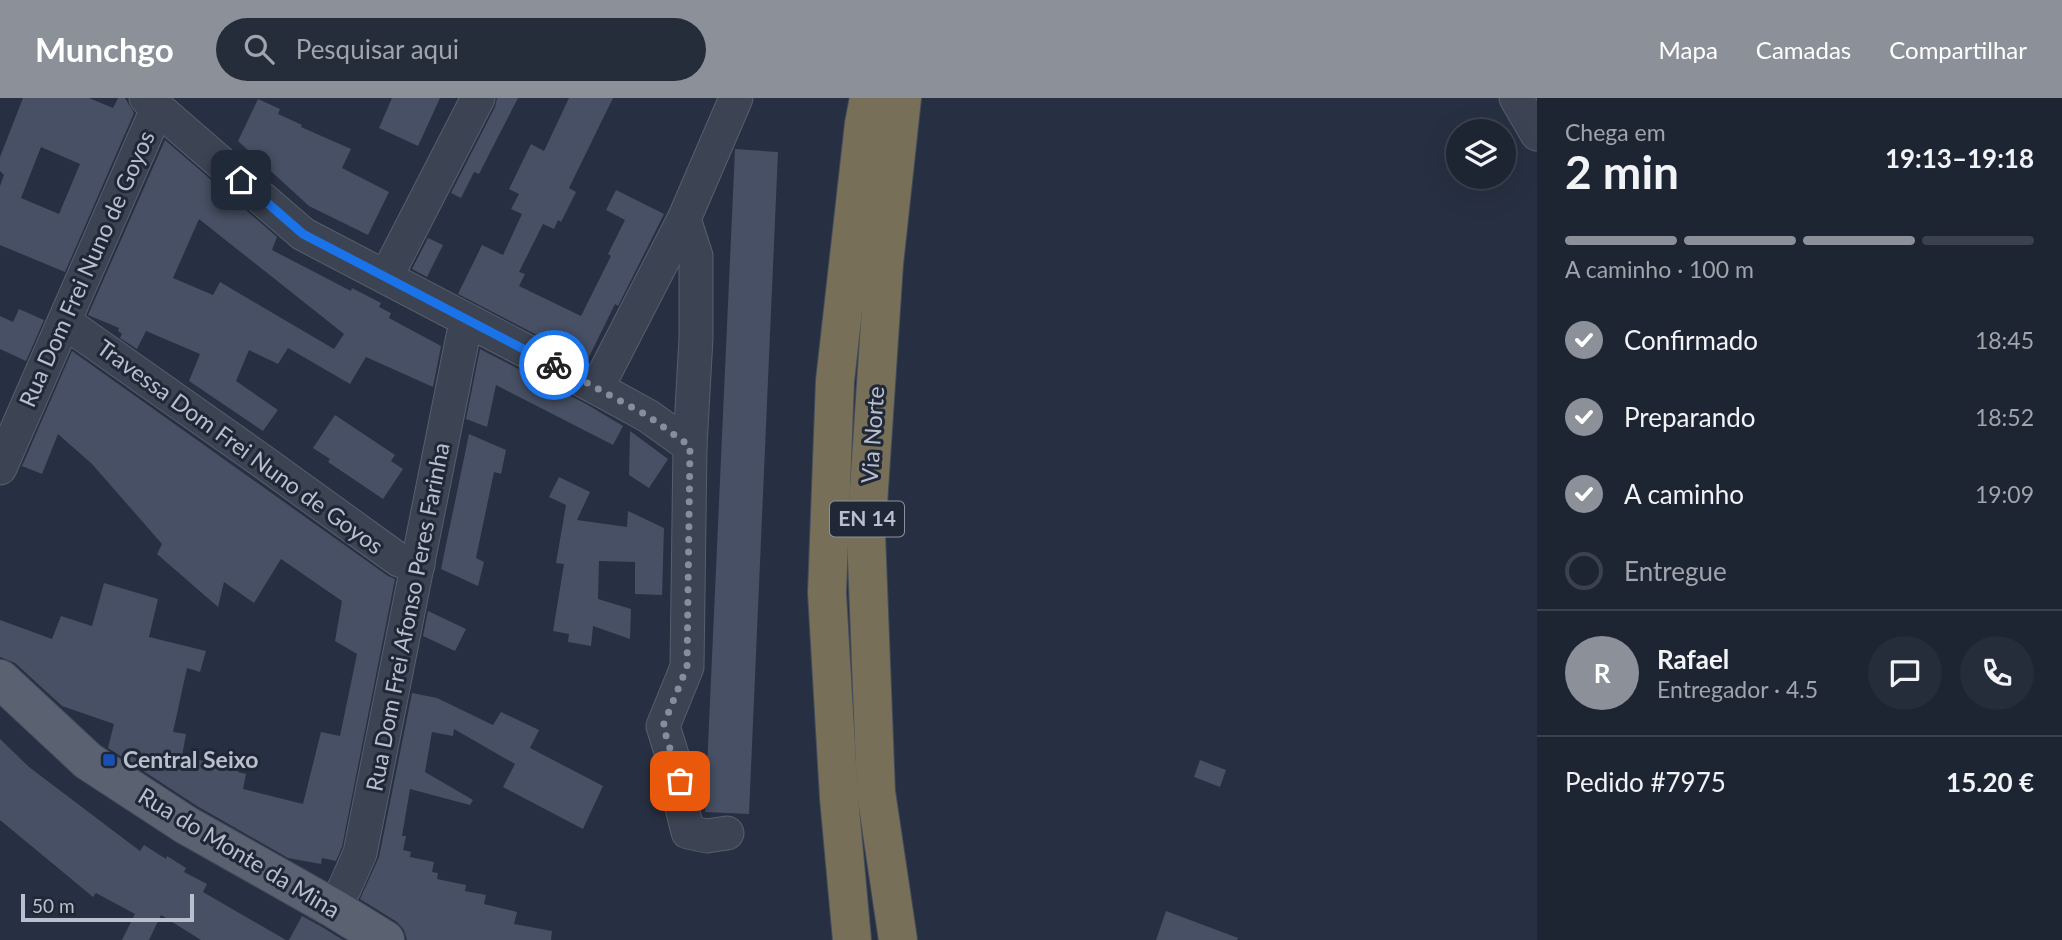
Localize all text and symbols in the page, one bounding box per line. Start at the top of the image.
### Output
search box [216,18,706,81]
text: Munchgo [35,29,174,69]
icon: search [240,30,278,68]
text: Pesquisar aqui [296,33,459,65]
text: Mapa [1659,35,1718,64]
text: Camadas [1756,35,1851,64]
text: Compartilhar [1889,35,2027,64]
text: Chega em [1565,118,1666,146]
map controls [1446,119,1516,189]
button: layers [1446,119,1516,189]
street label: Rua Dom Frei Nuno de Goyos [12,126,160,411]
text: 19:13–19:18 [1885,142,2034,174]
text: 2 min [1565,144,1679,199]
pin [211,150,271,210]
icon: home [222,161,260,199]
text: A caminho · 100 m [1565,255,1754,283]
icon: check [1565,321,1603,359]
text: Confirmado [1624,324,1758,356]
text: 18:45 [1975,326,2034,354]
courier [519,330,589,400]
street label: Travessa Dom Frei Nuno de Goyos [92,333,389,559]
icon: bike [535,346,573,384]
street label: Via Norte [855,385,889,484]
icon: check [1565,398,1603,436]
text: Preparando [1624,401,1756,433]
text: 18:52 [1975,403,2034,431]
street label: Rua Dom Frei Afonso Peres Farinha [359,440,455,793]
icon: check [1565,475,1603,513]
text: A caminho [1624,478,1744,510]
text: 19:09 [1975,480,2034,508]
road number: EN 14 [830,502,904,536]
text: Entregue [1624,555,1727,587]
button: chat [1868,636,1942,710]
button: phone [1960,636,2034,710]
text: Rafael [1657,643,1729,675]
text: R [1594,657,1610,689]
text: Entregador · 4.5 [1657,675,1818,703]
place label: Central Seixo [123,745,258,773]
pin [650,751,710,811]
marker: Central Seixo [101,752,117,768]
icon: bag [661,762,699,800]
text: Pedido #7975 [1565,766,1726,798]
text: 15.20 € [1946,766,2034,798]
street label: Rua do Monte da Mina [134,781,345,923]
scale bar [21,891,194,923]
text: 50 m [32,894,75,917]

